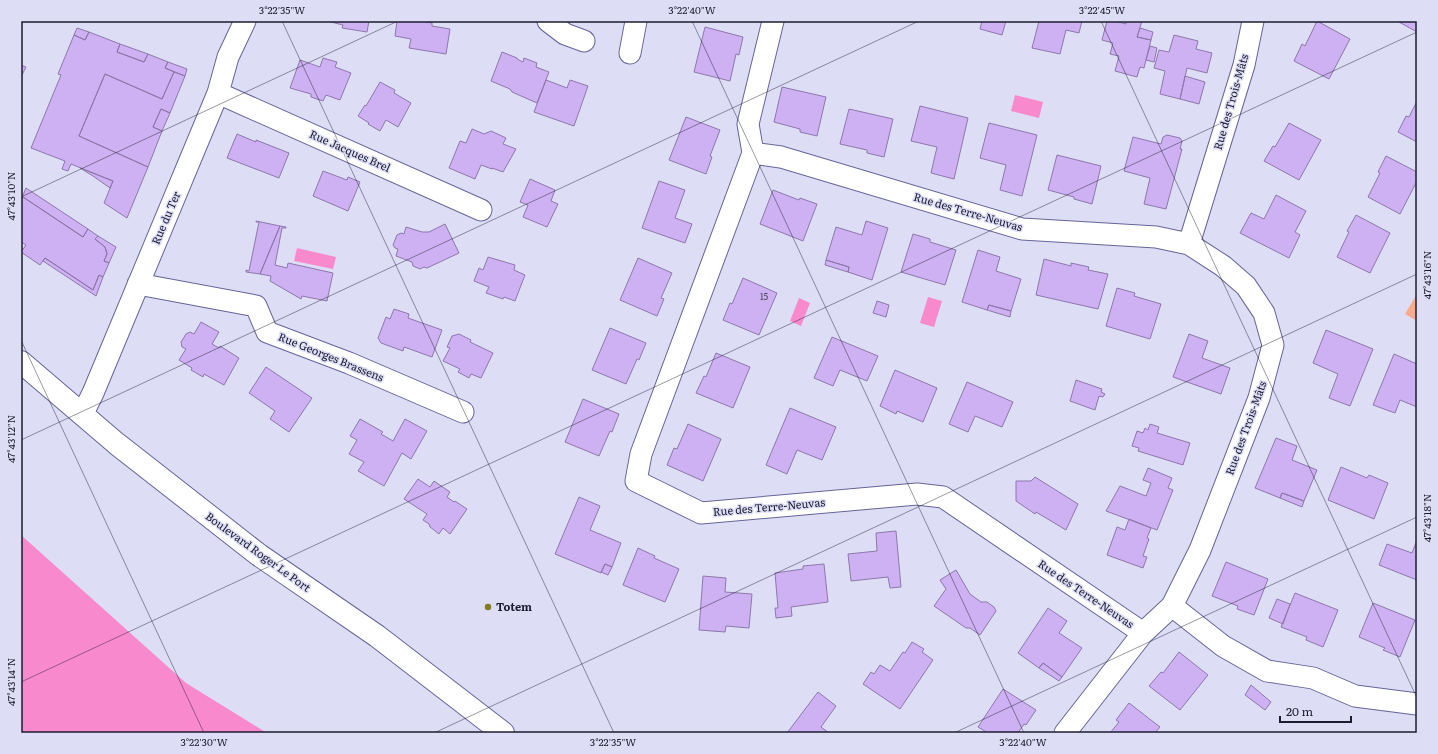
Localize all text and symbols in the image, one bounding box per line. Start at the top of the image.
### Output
text: 3°22'35"W [259,2,305,17]
text: 3°22'40"W [668,2,716,17]
text: 3°22'45"W [1079,2,1125,17]
street label: Rue des Trois-Mâts [1209,52,1251,152]
street label: Rue Jacques Brel [307,125,394,175]
text: 47°43'10"N [3,172,18,220]
street label: Rue du Ter [147,188,184,247]
street label: Rue des Terre-Neuvas [912,188,1025,234]
text: 47°43'16"N [1419,251,1434,299]
house number: 15 [760,289,769,303]
street label: Rue Georges Brassens [276,328,387,385]
street label: Rue des Trois-Mâts [1221,378,1270,477]
text: 47°43'12"N [3,415,18,463]
street label: Rue des Terre-Neuvas [712,493,826,519]
text: 47°43'18"N [1419,494,1434,542]
street label: Boulevard Roger Le Port [203,508,315,595]
street label: Rue des Terre-Neuvas [1035,555,1138,631]
place label: Totem [496,598,532,614]
marker: Totem [483,602,493,612]
text: 47°43'14"N [3,658,18,706]
scale bar [1280,698,1351,724]
text: 20 m [1286,702,1313,720]
text: 3°22'30"W [180,734,228,749]
text: 3°22'35"W [590,734,636,749]
text: 3°22'40"W [999,734,1047,749]

